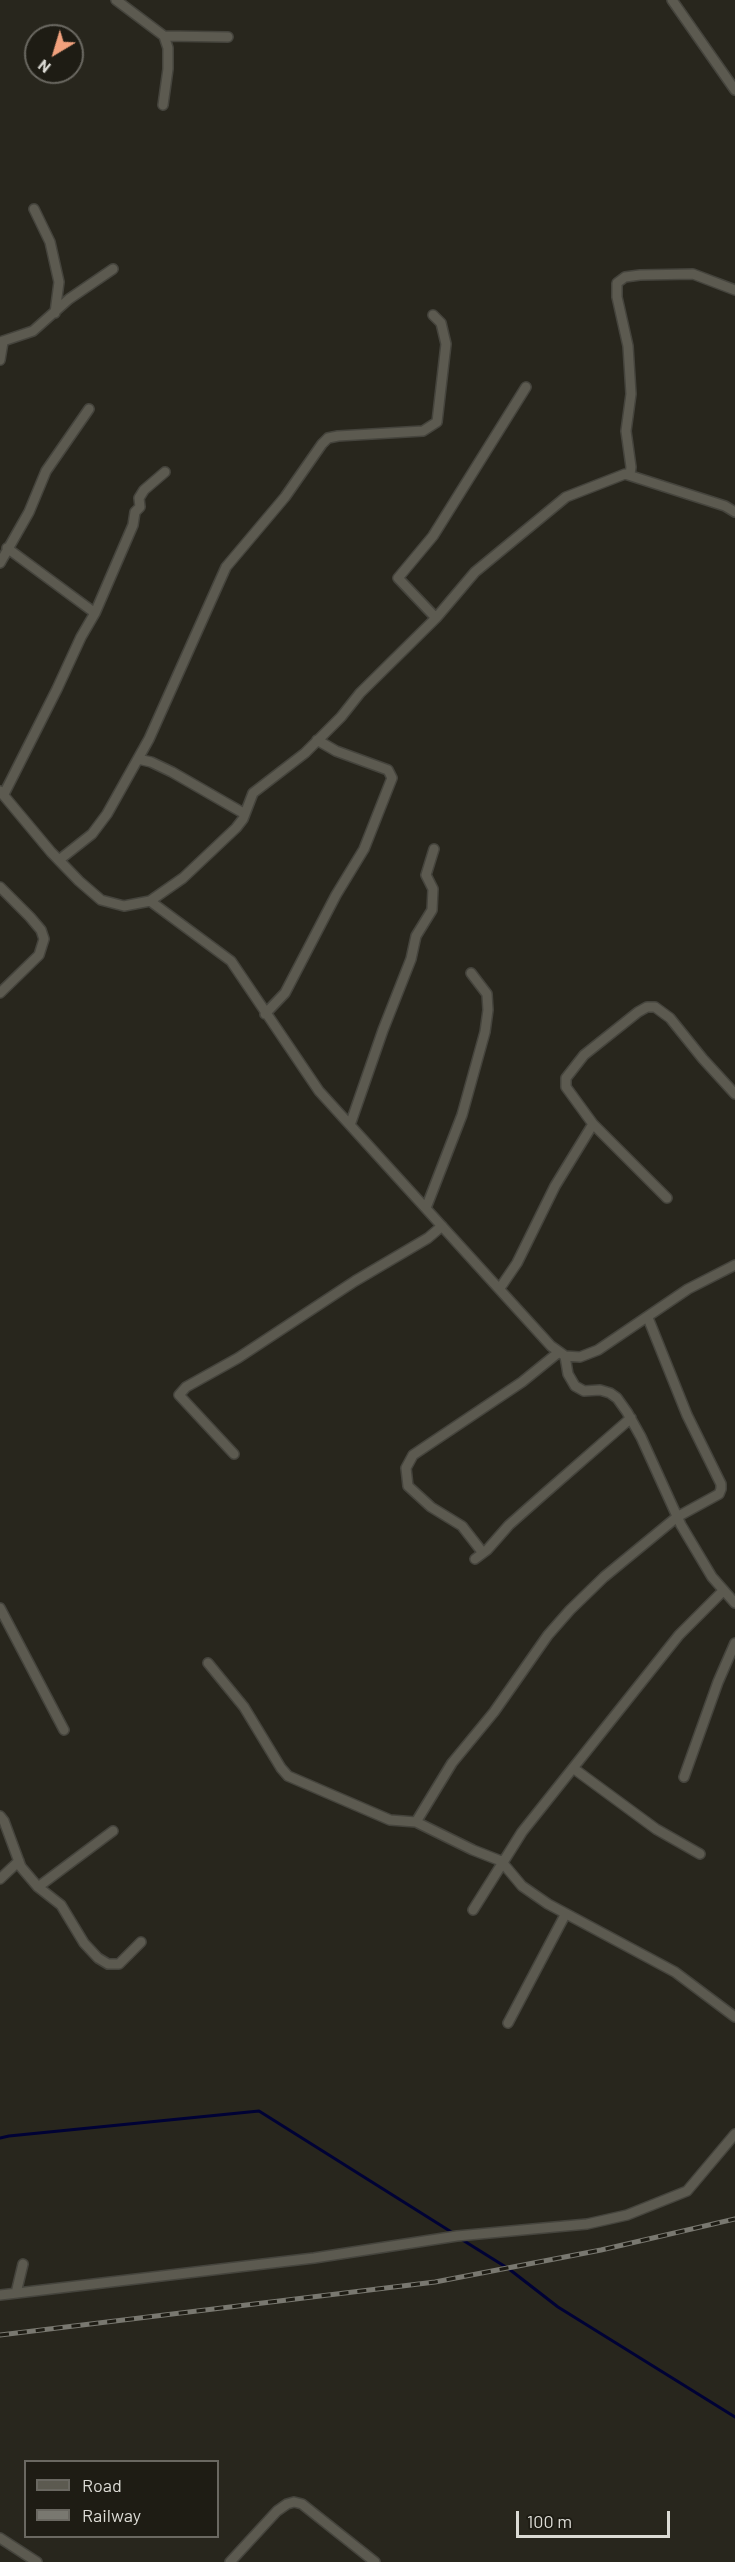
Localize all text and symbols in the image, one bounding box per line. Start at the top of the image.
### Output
north arrow [24,24,84,84]
text: N [34,56,54,78]
legend [24,2460,219,2538]
text: Road [82,2474,122,2496]
scale bar [519,2499,674,2537]
text: Railway [82,2504,141,2526]
text: 100 m [527,2510,572,2532]

